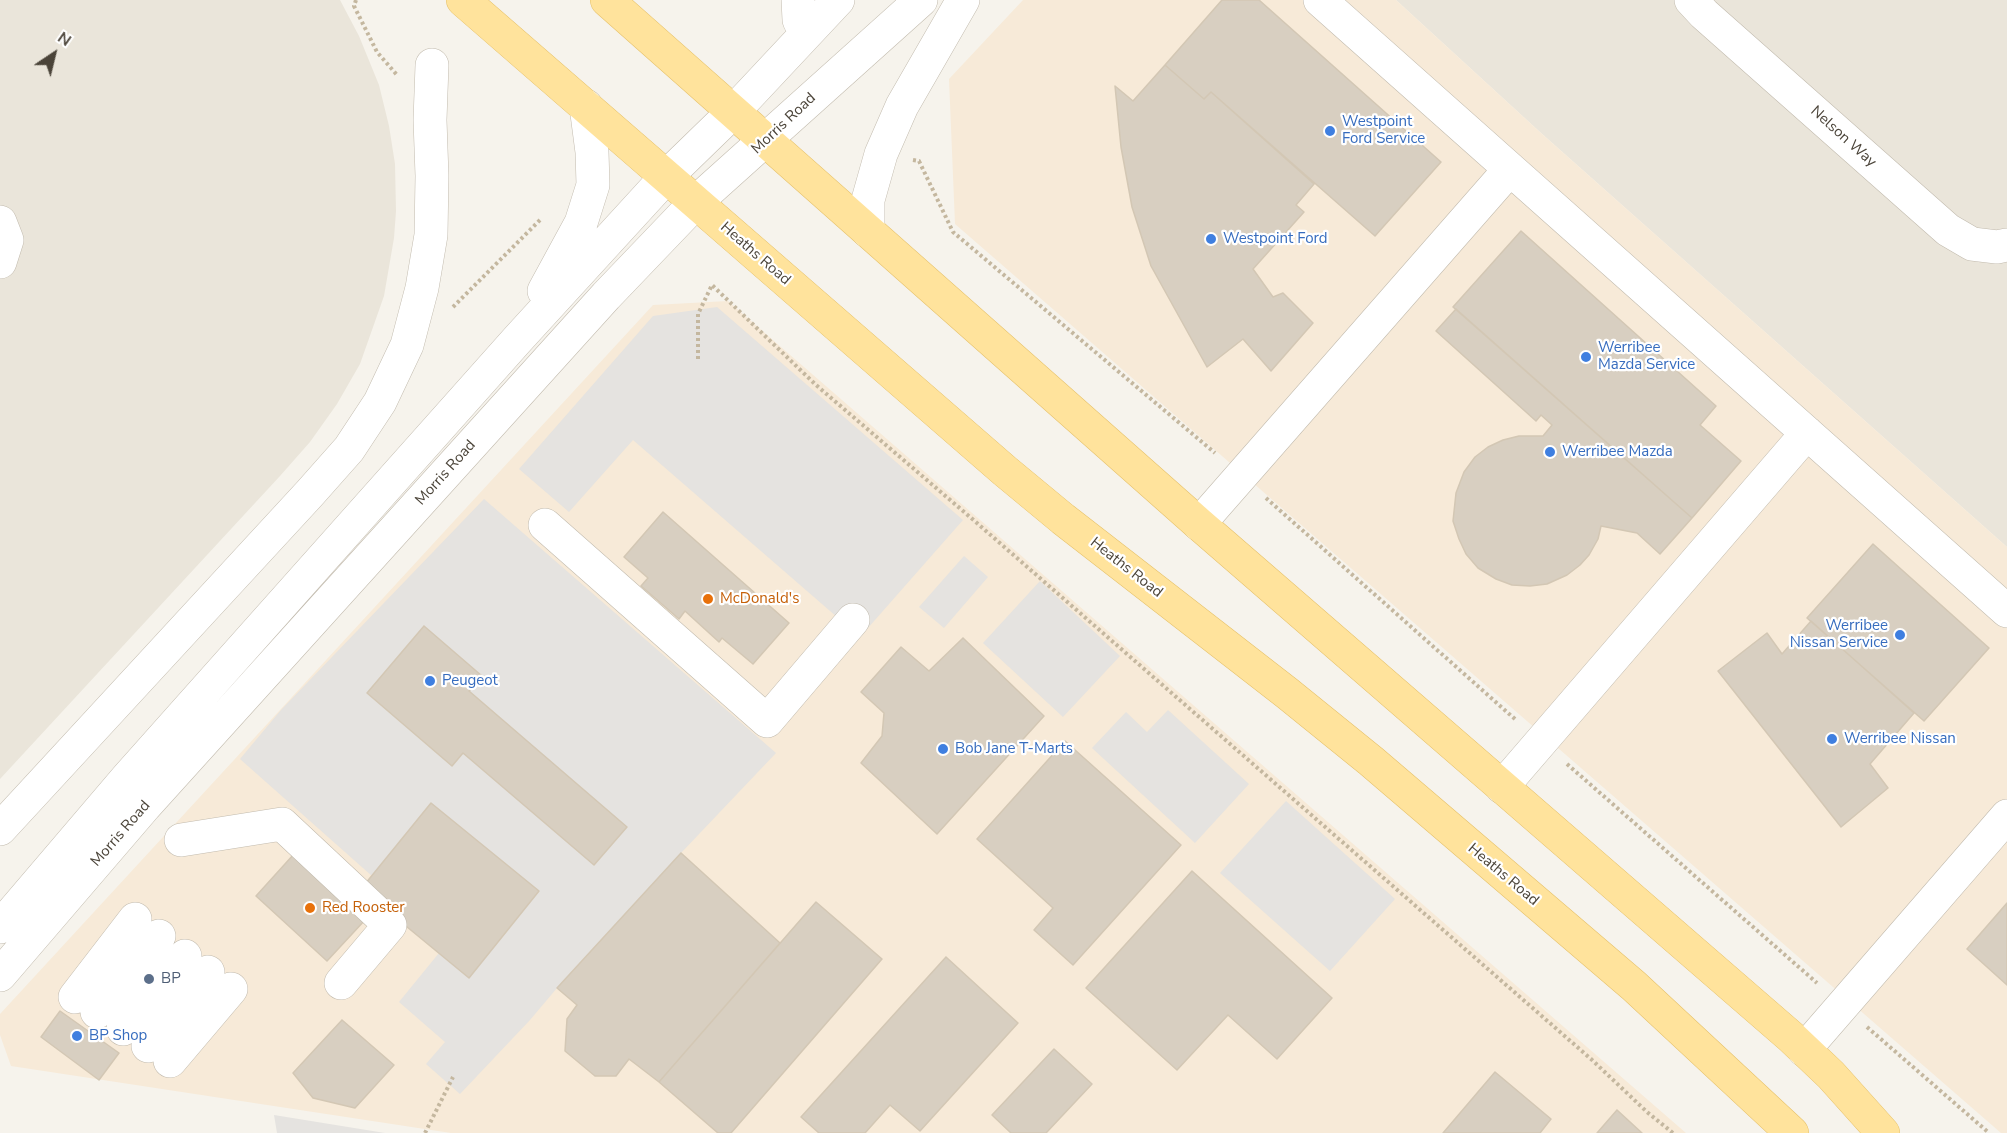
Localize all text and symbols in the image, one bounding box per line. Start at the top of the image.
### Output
north arrow [24,24,84,84]
text: N [53,27,76,52]
street label: Morris Road [748,90,820,158]
street label: Nelson Way [1806,103,1880,171]
place label: Westpoint Ford Service [1342,113,1425,148]
marker: Westpoint Ford Service [1323,124,1337,138]
street label: Heaths Road [716,219,794,289]
place label: Westpoint Ford [1223,230,1327,248]
marker: Westpoint Ford [1204,232,1218,246]
place label: Werribee Mazda Service [1598,339,1695,374]
marker: Werribee Mazda Service [1579,350,1593,364]
street label: Morris Road [412,437,480,509]
place label: Werribee Mazda [1562,443,1673,461]
marker: Werribee Mazda [1543,445,1557,459]
street label: Heaths Road [1086,534,1166,602]
place label: McDonald's [720,590,799,608]
marker: McDonald's [701,592,715,606]
place label: Werribee Nissan Service [1790,617,1888,652]
marker: Werribee Nissan Service [1893,628,1907,642]
place label: Peugeot [442,672,498,690]
marker: Peugeot [423,674,437,688]
place label: Werribee Nissan [1844,730,1956,748]
marker: Werribee Nissan [1825,732,1839,746]
place label: Bob Jane T-Marts [955,740,1073,758]
marker: Bob Jane T-Marts [936,742,950,756]
street label: Morris Road [88,797,154,871]
street label: Heaths Road [1464,840,1542,910]
place label: Red Rooster [322,899,405,917]
marker: Red Rooster [303,901,317,915]
place label: BP [161,970,181,988]
marker: BP [142,972,156,986]
place label: BP Shop [89,1027,147,1045]
marker: BP Shop [70,1029,84,1043]

